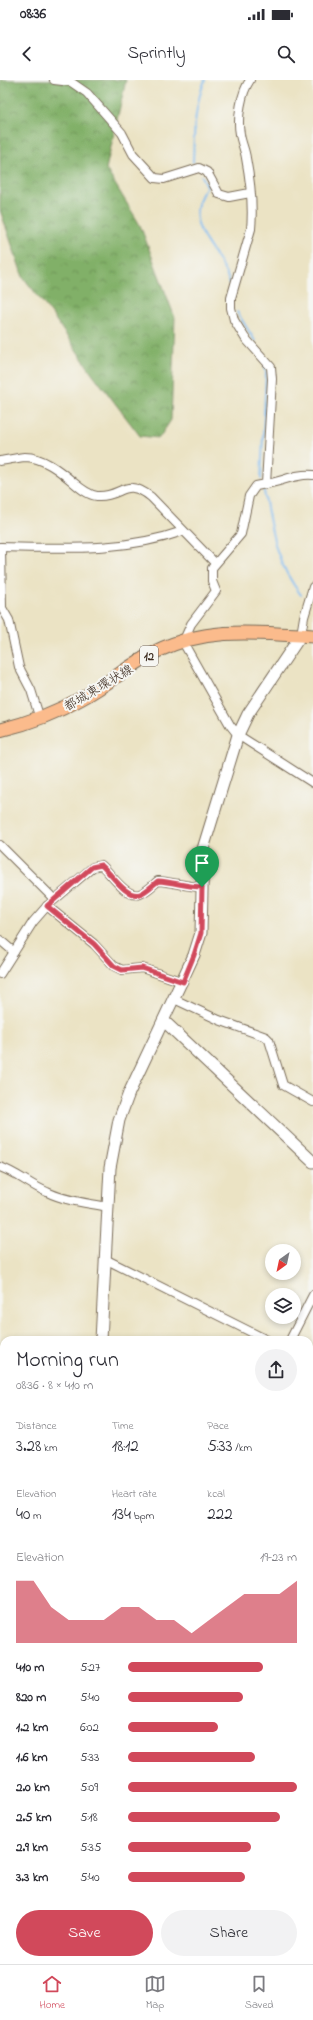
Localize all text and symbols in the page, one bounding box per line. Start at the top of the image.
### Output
text: 08:36 [20,3,46,25]
text: Sprintly [127,41,186,67]
icon: back [16,43,38,65]
icon: search [275,43,297,65]
road number: 12 [140,646,158,666]
street label: 都城東環状線 [60,660,138,717]
pin [185,846,219,887]
icon: arrive [191,852,213,874]
north arrow [265,1244,301,1280]
map controls [265,1244,301,1324]
button: layers [265,1288,301,1324]
text: Morning run [16,1345,119,1377]
button: share [255,1349,297,1391]
text: 08:36 · 8 × 410 m [16,1376,93,1395]
text: Distance [16,1418,57,1434]
text: Time [112,1418,133,1434]
text: Pace [207,1418,229,1434]
text: 3.28 [16,1434,41,1459]
text: 18:12 [112,1434,139,1459]
text: 5:33 [207,1434,233,1459]
text: km [41,1440,57,1456]
text: /km [233,1440,252,1456]
text: Elevation [16,1486,56,1502]
text: Heart rate [112,1486,157,1502]
text: kcal [207,1486,225,1502]
text: 40 [16,1502,30,1527]
text: 134 [112,1502,131,1527]
text: 222 [207,1502,233,1527]
text: m [30,1508,42,1524]
text: bpm [131,1508,154,1524]
text: Elevation [16,1548,64,1567]
text: 19–23 m [260,1548,297,1567]
text: 410 m [16,1658,44,1677]
text: 5:27 [80,1658,100,1677]
text: 820 m [16,1688,46,1707]
text: 5:40 [80,1688,100,1707]
text: 1.2 km [16,1718,48,1737]
text: 6:02 [80,1718,99,1737]
text: 1.6 km [16,1748,48,1767]
text: 5:33 [80,1748,99,1767]
text: 2.0 km [16,1778,50,1797]
text: 5:09 [80,1778,98,1797]
text: 2.5 km [16,1808,52,1827]
text: 5:18 [80,1808,98,1827]
text: 2.9 km [16,1838,48,1857]
text: 5:35 [80,1838,101,1857]
text: 3.3 km [16,1868,48,1887]
text: 5:40 [80,1868,100,1887]
button: Save [16,1910,153,1956]
button: Share [161,1910,297,1956]
tab: Home [39,1973,65,2013]
tab: Map [144,1973,166,2013]
tab: Saved [245,1973,274,2013]

